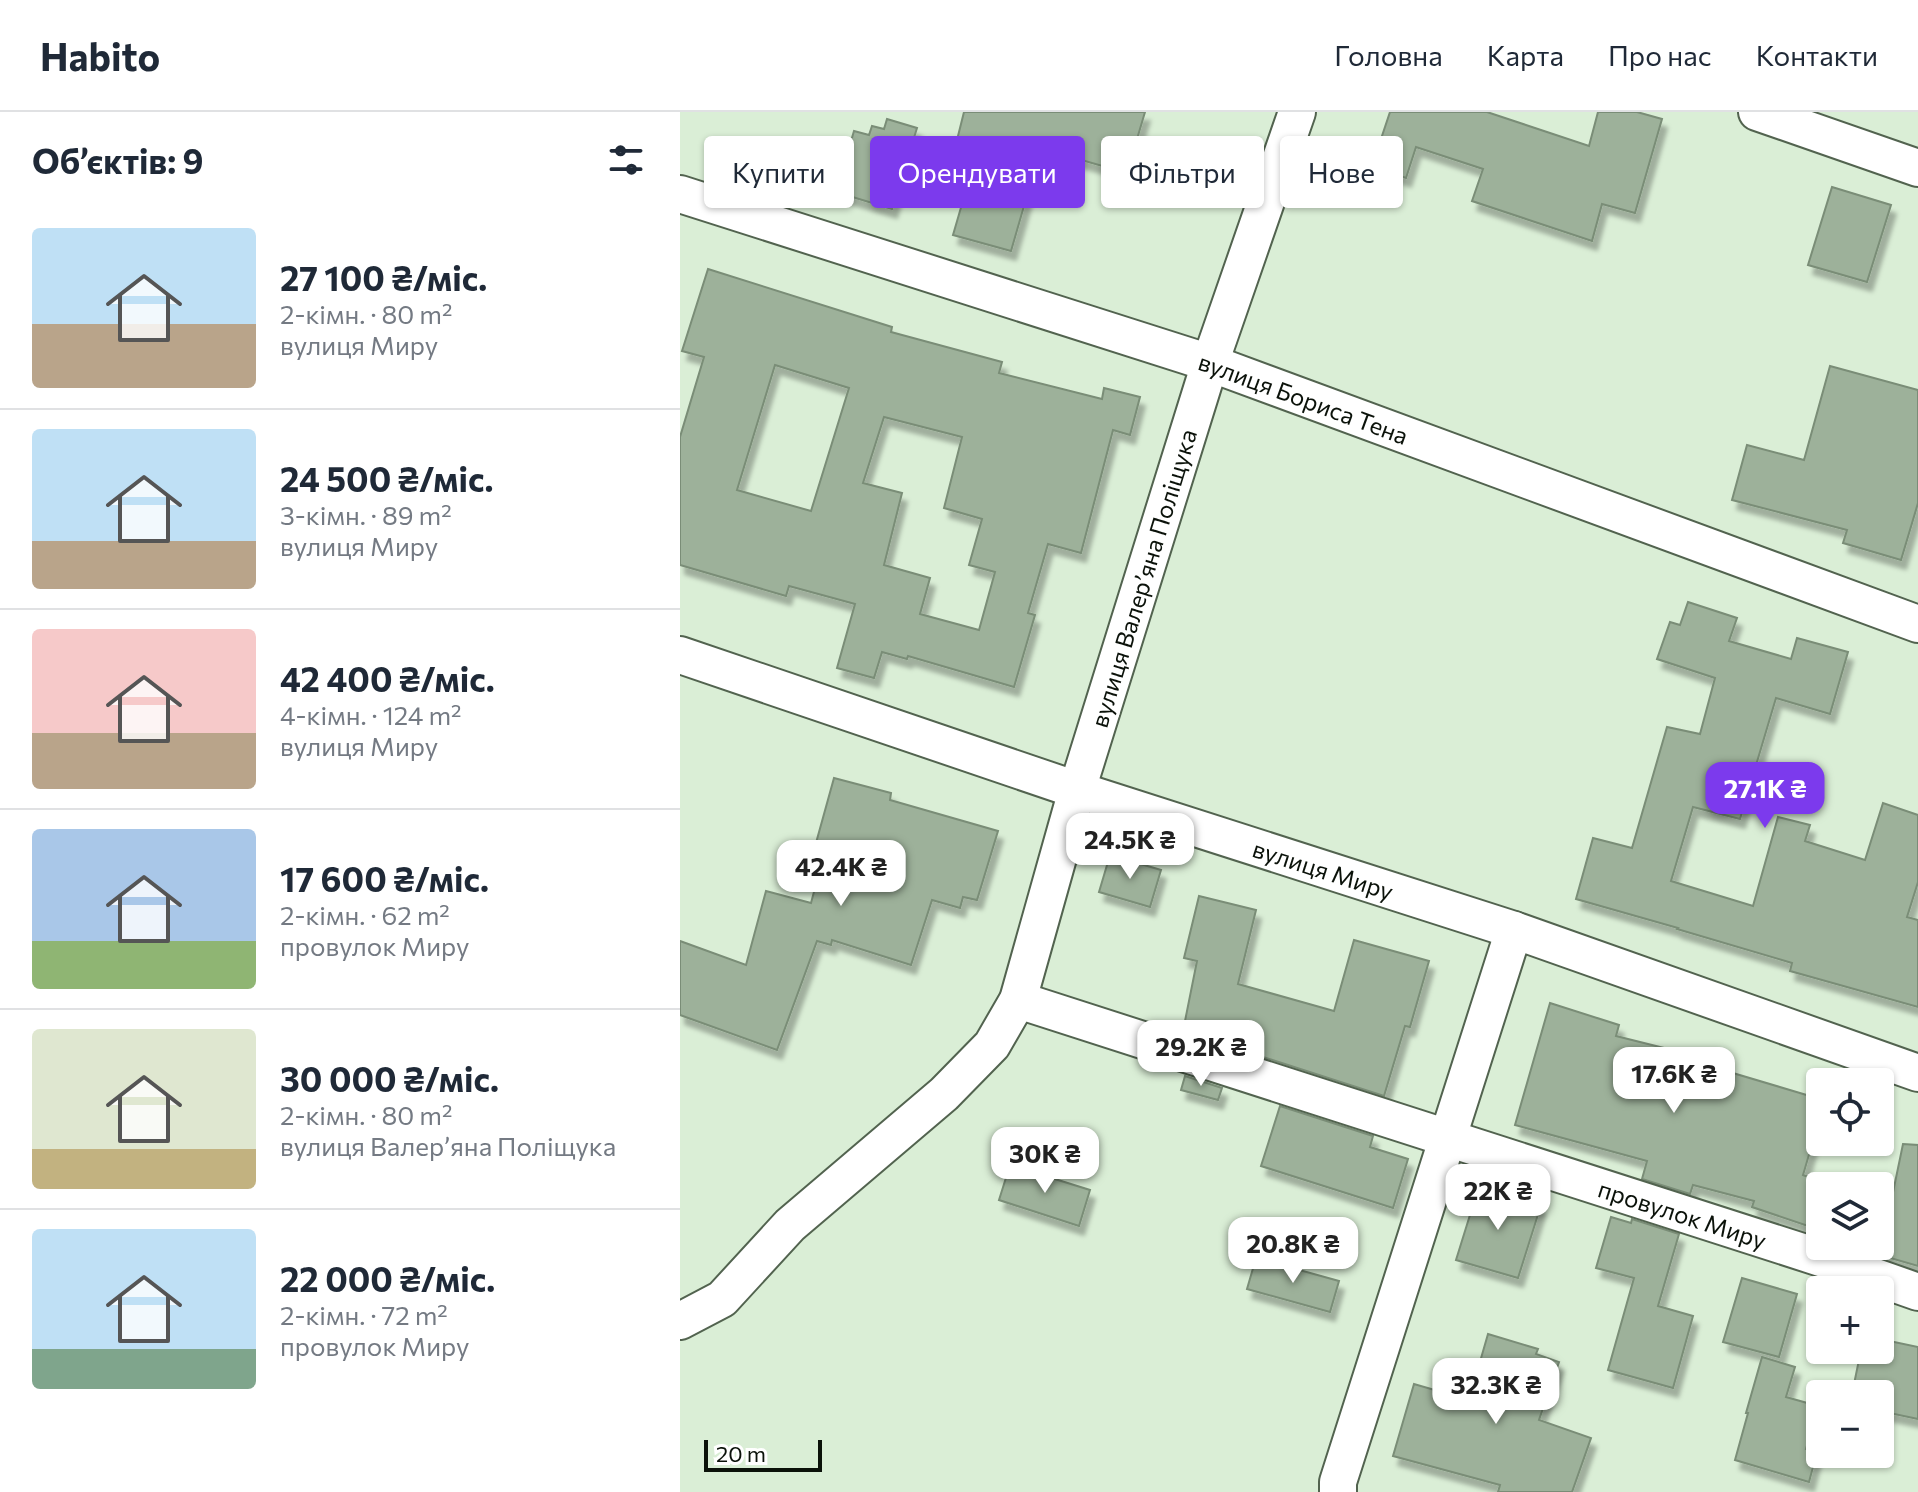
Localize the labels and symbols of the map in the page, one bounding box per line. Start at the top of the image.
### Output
street label: вулиця Бориса Тена [1195,346,1413,449]
street label: вулиця Валерʼяна Поліщука [1084,425,1202,731]
pin: 27.1K ₴ [1691,762,1839,830]
pin: 24.5K ₴ [1056,813,1204,881]
street label: вулиця Миру [1249,833,1397,905]
pin: 42.4K ₴ [767,840,915,908]
pin: 29.2K ₴ [1127,1020,1275,1088]
pin: 17.6K ₴ [1600,1047,1748,1115]
pin: 30K ₴ [989,1127,1101,1195]
pin: 22K ₴ [1442,1164,1554,1232]
street label: провулок Миру [1595,1173,1770,1254]
pin: 20.8K ₴ [1219,1217,1367,1285]
pin: 32.3K ₴ [1422,1358,1570,1426]
scale bar [704,1436,822,1472]

